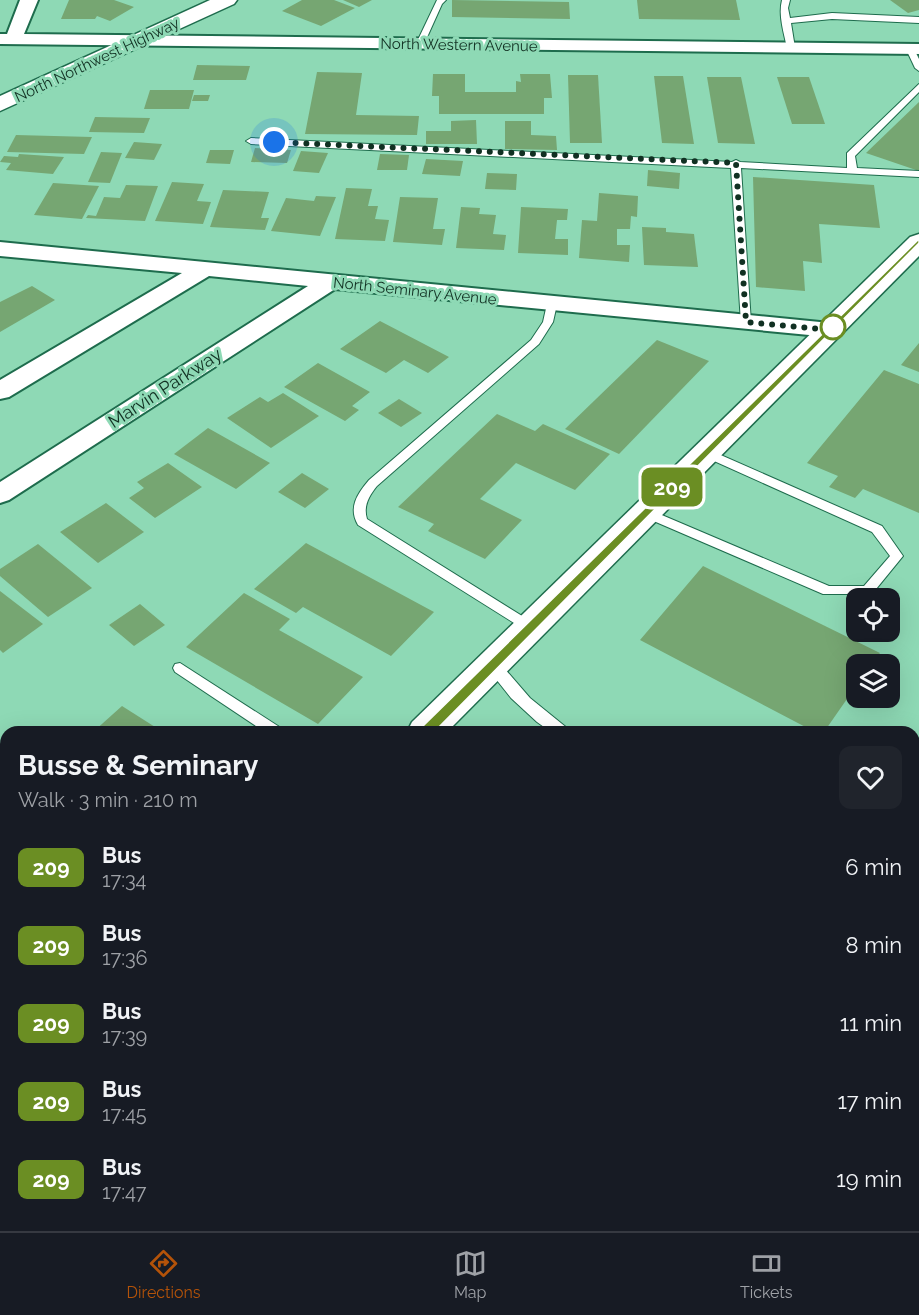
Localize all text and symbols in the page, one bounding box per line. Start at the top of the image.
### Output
street label: North Northwest Highway [12,14,182,106]
street label: North Western Avenue [380,35,538,55]
your location [259,127,289,157]
street label: North Seminary Avenue [332,273,498,309]
unlabelled marker [820,314,846,340]
street label: Marvin Parkway [104,343,226,432]
line badge: 209 [638,468,706,506]
text: 209 [653,475,691,500]
map controls [846,588,900,708]
button: locate [846,588,900,642]
button: layers [846,654,900,708]
button: heart [839,746,902,809]
text: Busse & Seminary [18,749,258,782]
text: Walk · 3 min · 210 m [18,788,198,812]
text: Bus [102,842,141,868]
text: 6 min [845,854,902,880]
text: 209 [32,855,70,880]
text: 17:34 [102,868,147,892]
text: Bus [102,920,141,946]
text: 8 min [846,932,902,958]
text: 209 [32,933,70,958]
text: 17:36 [102,946,148,970]
text: Bus [102,998,141,1024]
text: 11 min [840,1010,902,1036]
text: 209 [32,1011,70,1036]
text: 17:39 [102,1024,147,1048]
text: Bus [102,1076,141,1102]
text: 17 min [837,1088,902,1114]
text: 209 [32,1089,70,1114]
text: 17:45 [102,1102,147,1126]
text: Bus [102,1154,141,1180]
text: 19 min [836,1166,902,1192]
text: 209 [32,1167,70,1192]
text: 17:47 [102,1180,146,1204]
tab: Directions [127,1247,200,1302]
tab: Map [454,1247,487,1302]
tab: Tickets [740,1247,792,1302]

